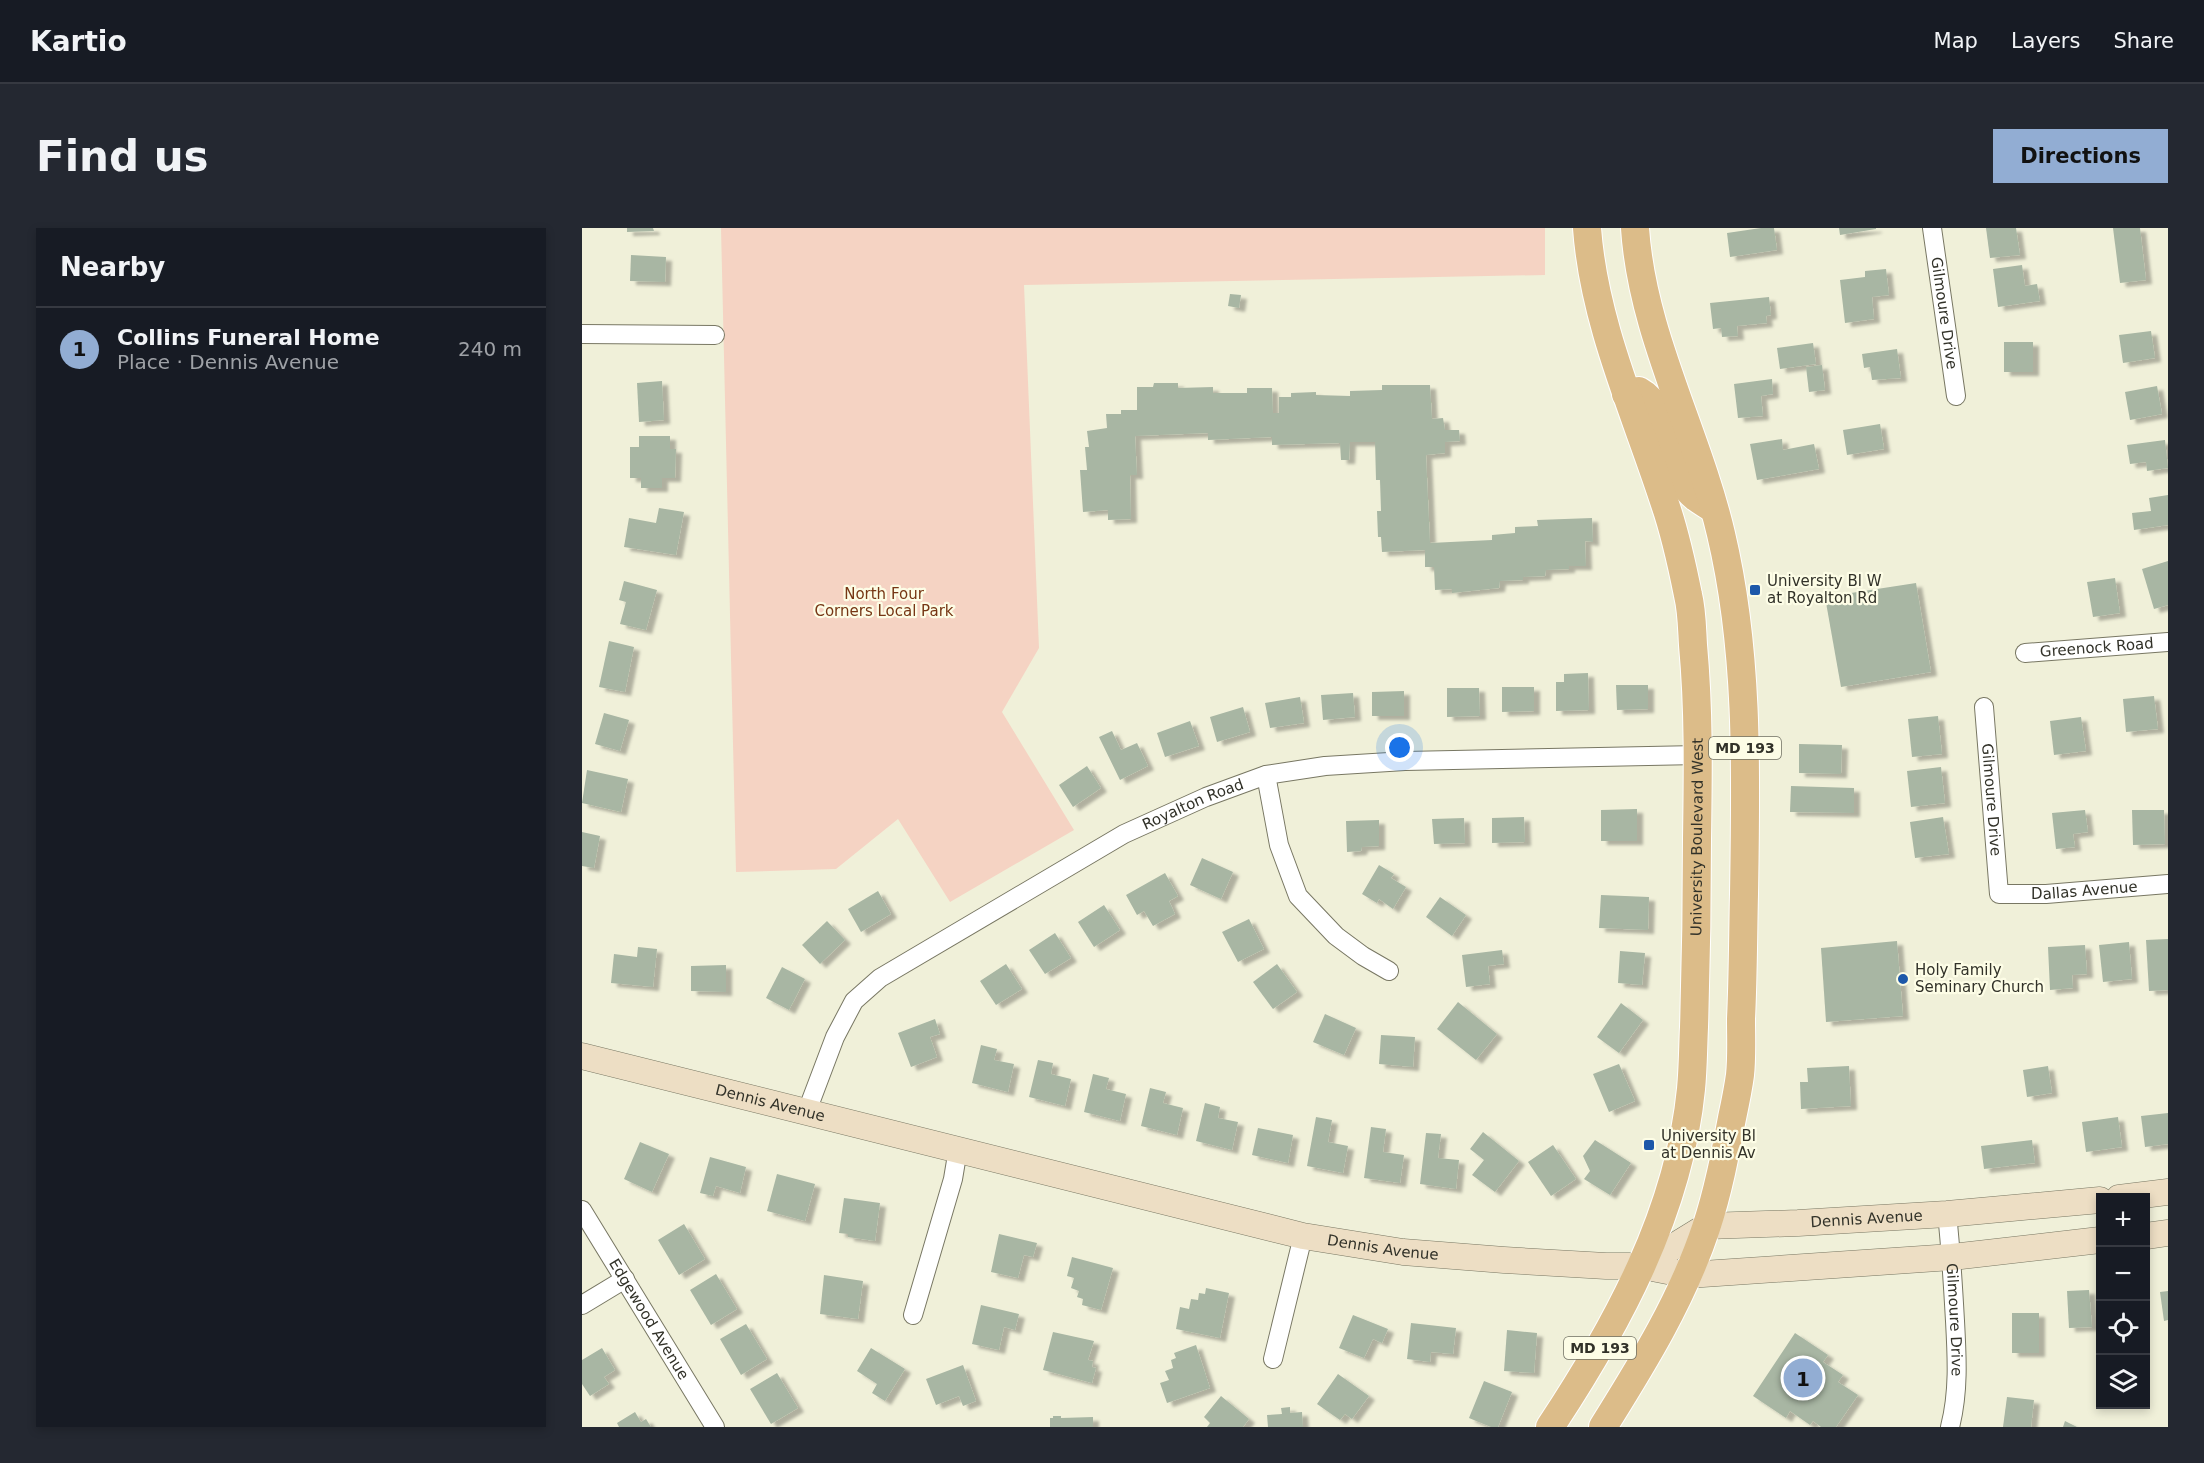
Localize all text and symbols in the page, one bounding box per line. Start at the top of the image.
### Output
text: Kartio [30,25,127,58]
text: Map [1934,29,1978,53]
text: Layers [2011,29,2080,53]
text: Share [2113,29,2174,53]
button: Directions [1993,129,2168,183]
text: Find us [36,132,209,181]
text: Nearby [60,252,165,282]
street label: Gilmoure Drive [1927,256,1961,370]
text: Collins Funeral Home [117,325,380,350]
text: 1 [73,337,86,361]
text: 240 m [458,337,522,361]
text: Place · Dennis Avenue [117,350,339,374]
place label: University Bl W at Royalton Rd [1767,572,1882,607]
marker: University Bl W at Royalton Rd [1748,583,1762,597]
park label: North Four Corners Local Park [814,585,954,620]
street label: Greenock Road [2039,634,2154,661]
your location [1385,733,1414,762]
road number: MD 193 [1709,737,1781,759]
street label: University Boulevard West [1687,738,1707,936]
street label: Gilmoure Drive [1978,743,2005,857]
street label: Royalton Road [1139,775,1246,834]
street label: Dallas Avenue [2031,878,2138,903]
place label: Holy Family Seminary Church [1915,961,2044,996]
marker: Holy Family Seminary Church [1896,972,1910,986]
street label: Dennis Avenue [714,1081,827,1125]
place label: University Bl at Dennis Av [1661,1127,1756,1162]
marker: University Bl at Dennis Av [1642,1138,1656,1152]
map controls [2096,1193,2150,1409]
button: + [2096,1193,2150,1247]
street label: Dennis Avenue [1810,1206,1923,1231]
street label: Dennis Avenue [1326,1231,1439,1264]
button: − [2096,1247,2150,1301]
street label: Edgewood Avenue [605,1255,693,1383]
street label: Gilmoure Drive [1942,1263,1966,1376]
button: locate [2096,1301,2150,1355]
road number: MD 193 [1564,1337,1636,1359]
button: layers [2096,1355,2150,1409]
pin: 1 [1784,1356,1822,1400]

